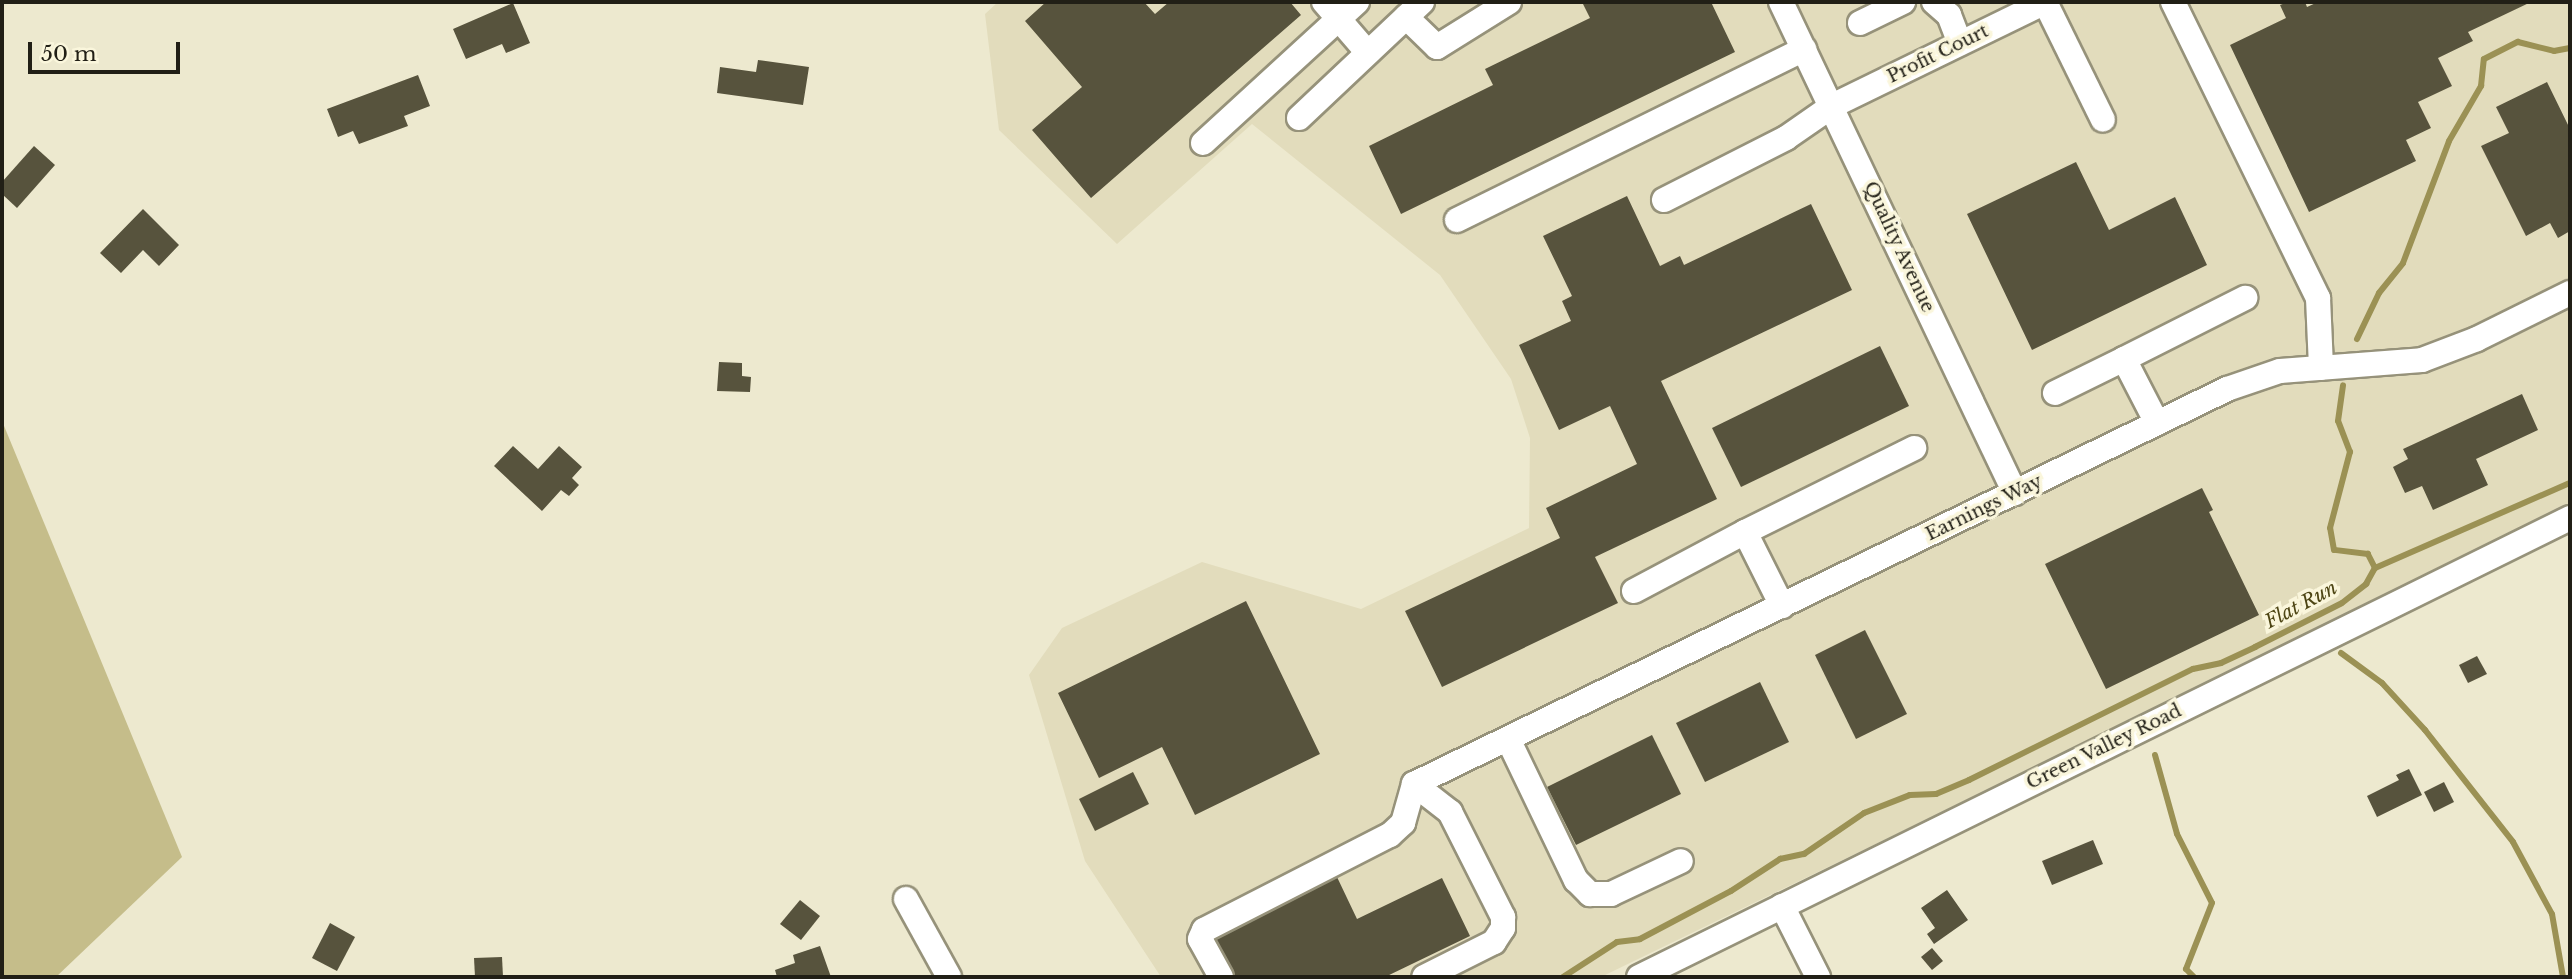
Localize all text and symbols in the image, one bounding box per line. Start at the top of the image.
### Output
street label: Profit Court [1884,20,1992,88]
scale bar [32,28,184,72]
text: 50 m [41,41,96,67]
street label: Quality Avenue [1859,178,1939,316]
street label: Earnings Way [1922,470,2046,546]
water label: Flat Run [2261,576,2341,634]
street label: Green Valley Road [2022,700,2186,794]

